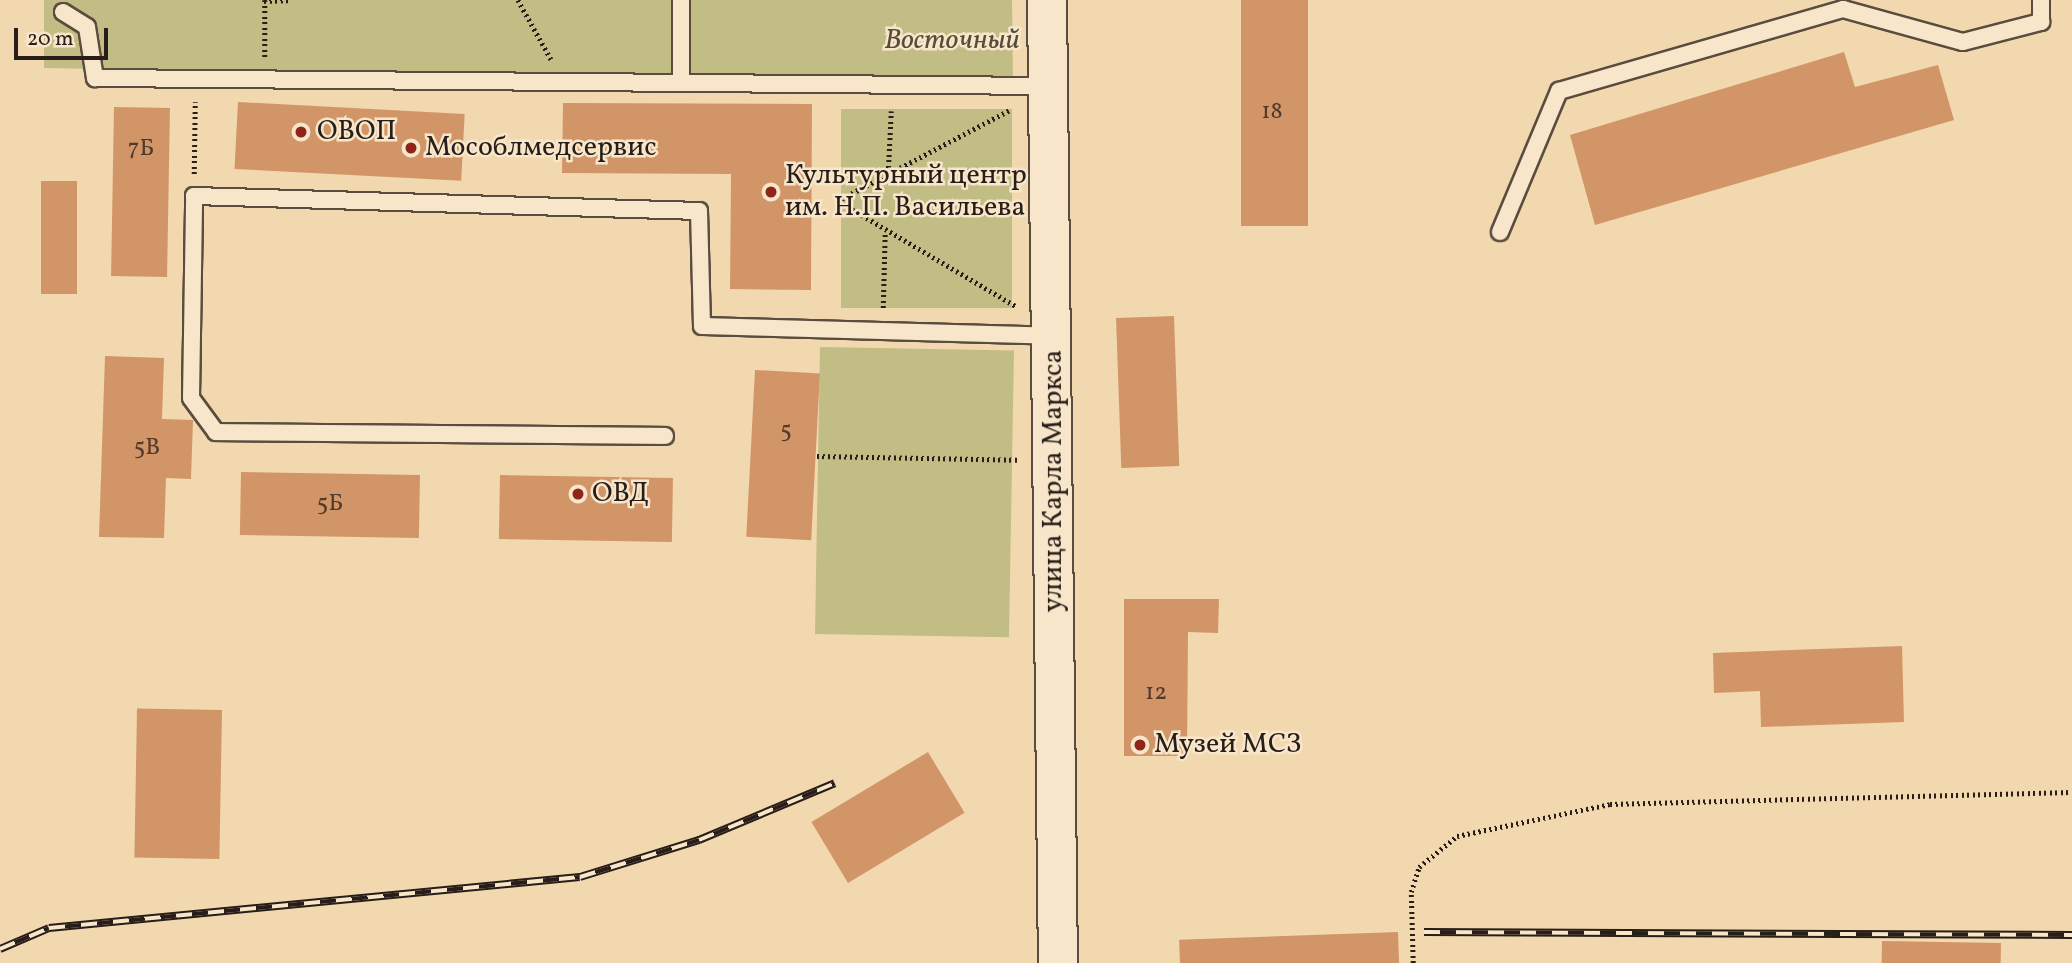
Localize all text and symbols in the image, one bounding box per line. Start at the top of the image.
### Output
scale bar [18,14,112,58]
park label: Восточный [884,24,1020,58]
text: 20 m [27,25,73,54]
house number: 18 [1261,99,1283,127]
place label: ОВОП [317,115,396,149]
marker: ОВОП [291,122,311,142]
place label: Мособлмедсервис [425,131,657,165]
house number: 7Б [128,136,154,164]
marker: Мособлмедсервис [403,140,419,156]
place label: Культурный центр им. Н.П. Васильева [785,159,1027,225]
marker: Культурный центр им. Н.П. Васильева [763,184,779,200]
street label: улица Карла Маркса [1037,350,1071,612]
house number: 5 [780,418,792,446]
house number: 5В [134,435,160,463]
place label: ОВД [592,477,649,511]
marker: ОВД [570,486,586,502]
house number: 5Б [317,491,343,519]
house number: 12 [1145,680,1167,708]
place label: Музей МСЗ [1154,728,1302,762]
marker: Музей МСЗ [1132,737,1148,753]

